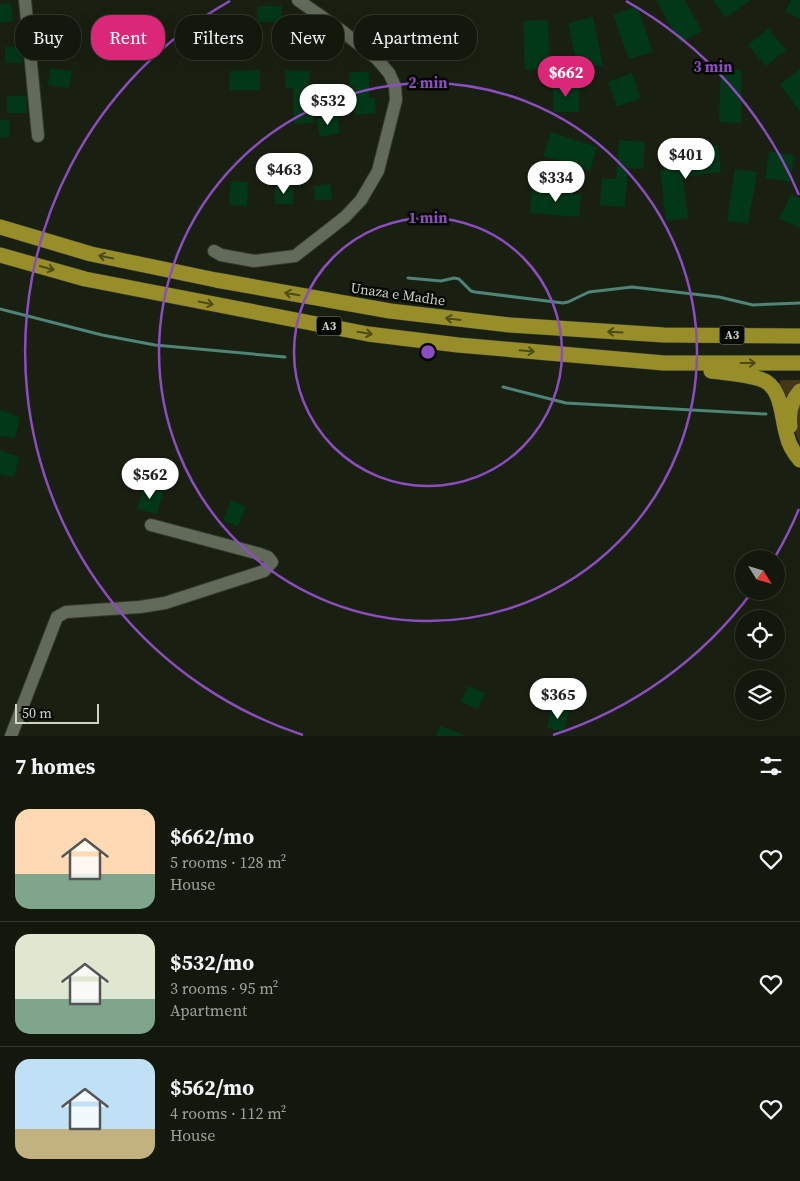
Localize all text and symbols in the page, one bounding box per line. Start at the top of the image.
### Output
chip: Buy [15,15,81,60]
chip: Rent [91,15,165,60]
chip: Filters [175,15,262,60]
chip: New [272,15,344,60]
chip: Apartment [354,15,477,60]
pin: $662 [536,56,596,98]
text: 3 min [694,56,732,77]
text: $662 [549,61,583,83]
text: 2 min [409,72,447,93]
pin: $532 [298,84,358,126]
text: $532 [311,89,345,111]
pin: $401 [656,138,716,180]
text: $401 [669,143,703,165]
pin: $463 [254,152,314,195]
text: $463 [267,158,301,180]
pin: $334 [526,160,586,203]
text: $334 [539,166,573,188]
text: 1 min [409,207,447,228]
one-way arrow [99,252,115,261]
one-way arrow [38,264,54,274]
street label: Unaza e Madhe [349,277,447,311]
one-way arrow [285,288,301,298]
one-way arrow [197,299,213,308]
one-way arrow [445,314,461,324]
road number: A3 [316,316,342,336]
road number: A3 [720,326,744,344]
one-way arrow [607,327,623,336]
one-way arrow [357,328,373,338]
centre of rings [419,343,437,361]
one-way arrow [518,346,534,356]
one-way arrow [739,358,755,368]
pin: $562 [120,458,180,500]
text: $562 [133,463,167,485]
north arrow [735,550,785,600]
map controls [735,550,785,720]
button: locate [735,610,785,660]
button: layers [735,670,785,720]
pin: $365 [528,678,588,720]
text: $365 [541,683,575,705]
scale bar [15,701,99,724]
text: 50 m [22,703,52,723]
text: 7 homes [15,752,95,781]
icon: filters [757,752,785,780]
text: $662/mo [170,822,254,851]
icon: home [55,829,115,889]
icon: heart [757,845,785,873]
text: 5 rooms · 128 m² [170,851,286,873]
text: House [170,873,215,895]
text: $532/mo [170,948,254,977]
icon: home [55,954,115,1014]
icon: heart [757,970,785,998]
text: 3 rooms · 95 m² [170,977,278,999]
text: Apartment [170,999,247,1021]
text: $562/mo [170,1073,254,1102]
icon: home [55,1079,115,1139]
icon: heart [757,1095,785,1123]
text: 4 rooms · 112 m² [170,1102,286,1124]
text: House [170,1124,215,1146]

